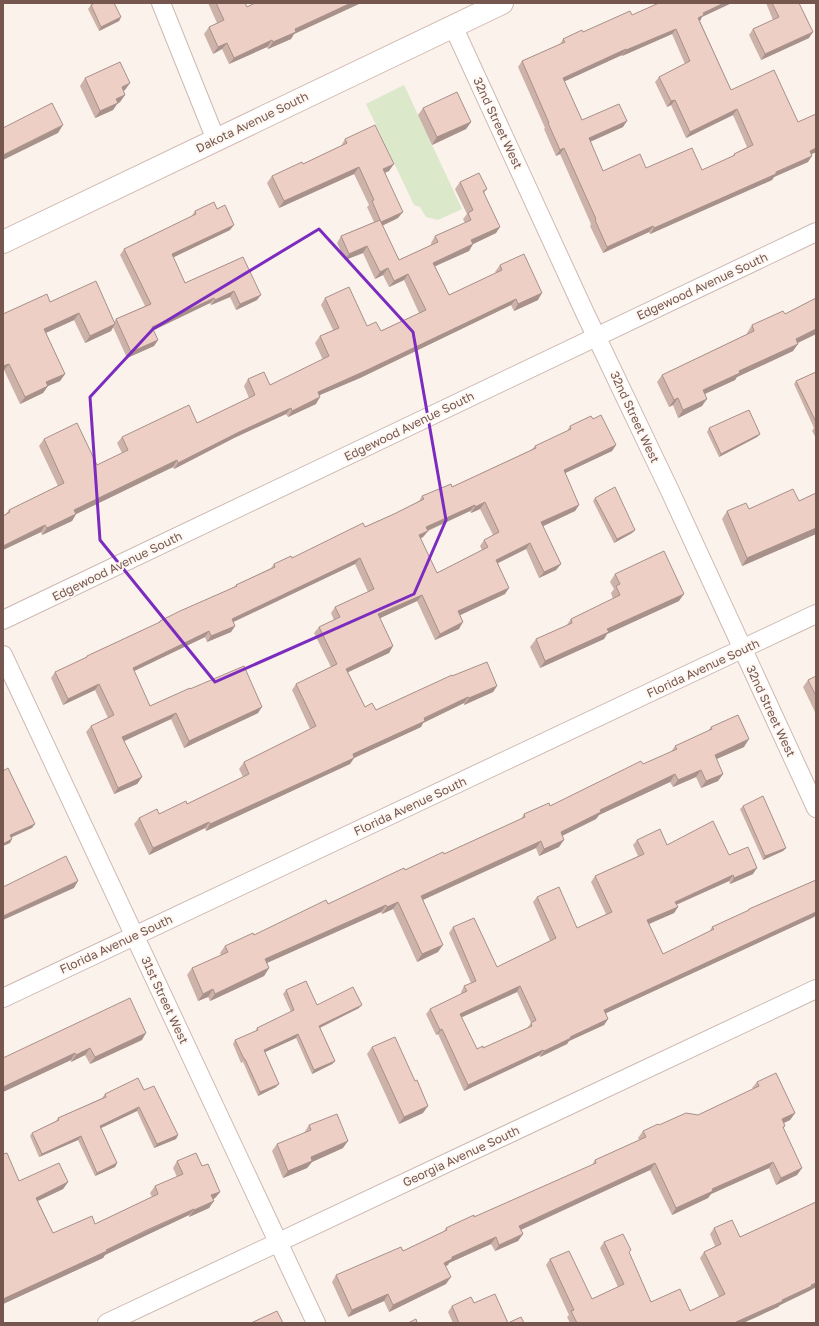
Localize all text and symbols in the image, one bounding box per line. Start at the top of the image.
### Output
street label: 32nd Street West [470,75,526,171]
street label: Dakota Avenue South [193,88,311,156]
street label: Edgewood Avenue South [634,249,770,323]
street label: 32nd Street West [607,369,663,465]
street label: Edgewood Avenue South [342,388,476,464]
street label: Edgewood Avenue South [50,528,184,604]
street label: Florida Avenue South [644,635,762,701]
street label: 32nd Street West [743,663,799,759]
street label: Florida Avenue South [351,773,469,839]
street label: Florida Avenue South [57,911,175,977]
street label: 31st Street West [138,954,192,1046]
street label: Georgia Avenue South [400,1122,522,1190]

